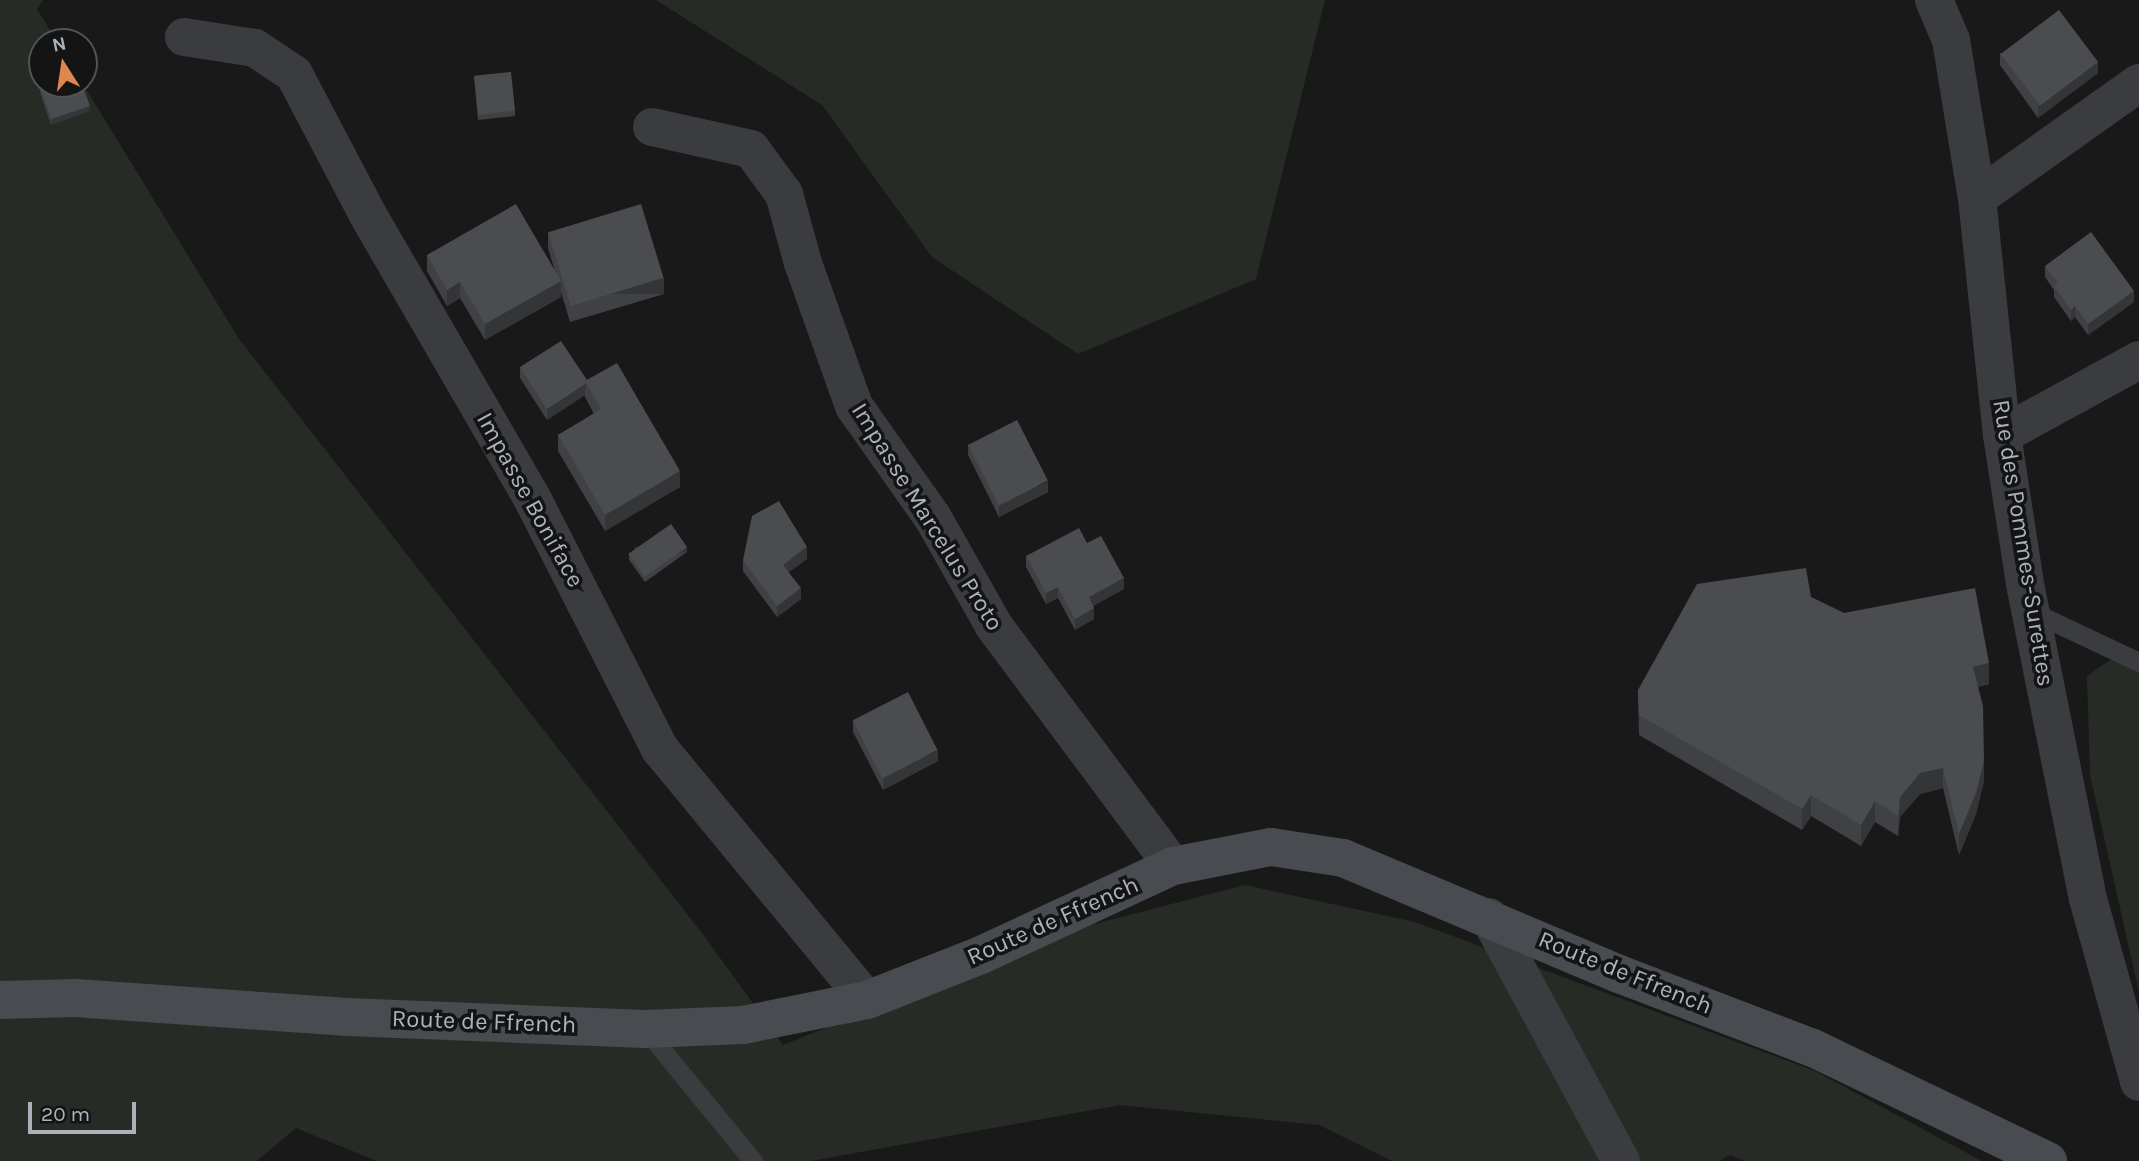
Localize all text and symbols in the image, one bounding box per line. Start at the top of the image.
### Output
north arrow [28,28,98,98]
text: N [50,32,68,57]
street label: Impasse Marcelus Proto [845,398,1009,636]
street label: Rue des Pommes-Surettes [1986,398,2060,688]
street label: Impasse Boniface [470,408,590,592]
street label: Route de Ffrench [963,870,1143,972]
street label: Route de Ffrench [1534,925,1716,1021]
street label: Route de Ffrench [391,1004,577,1040]
scale bar [32,1088,140,1132]
text: 20 m [41,1102,90,1126]

